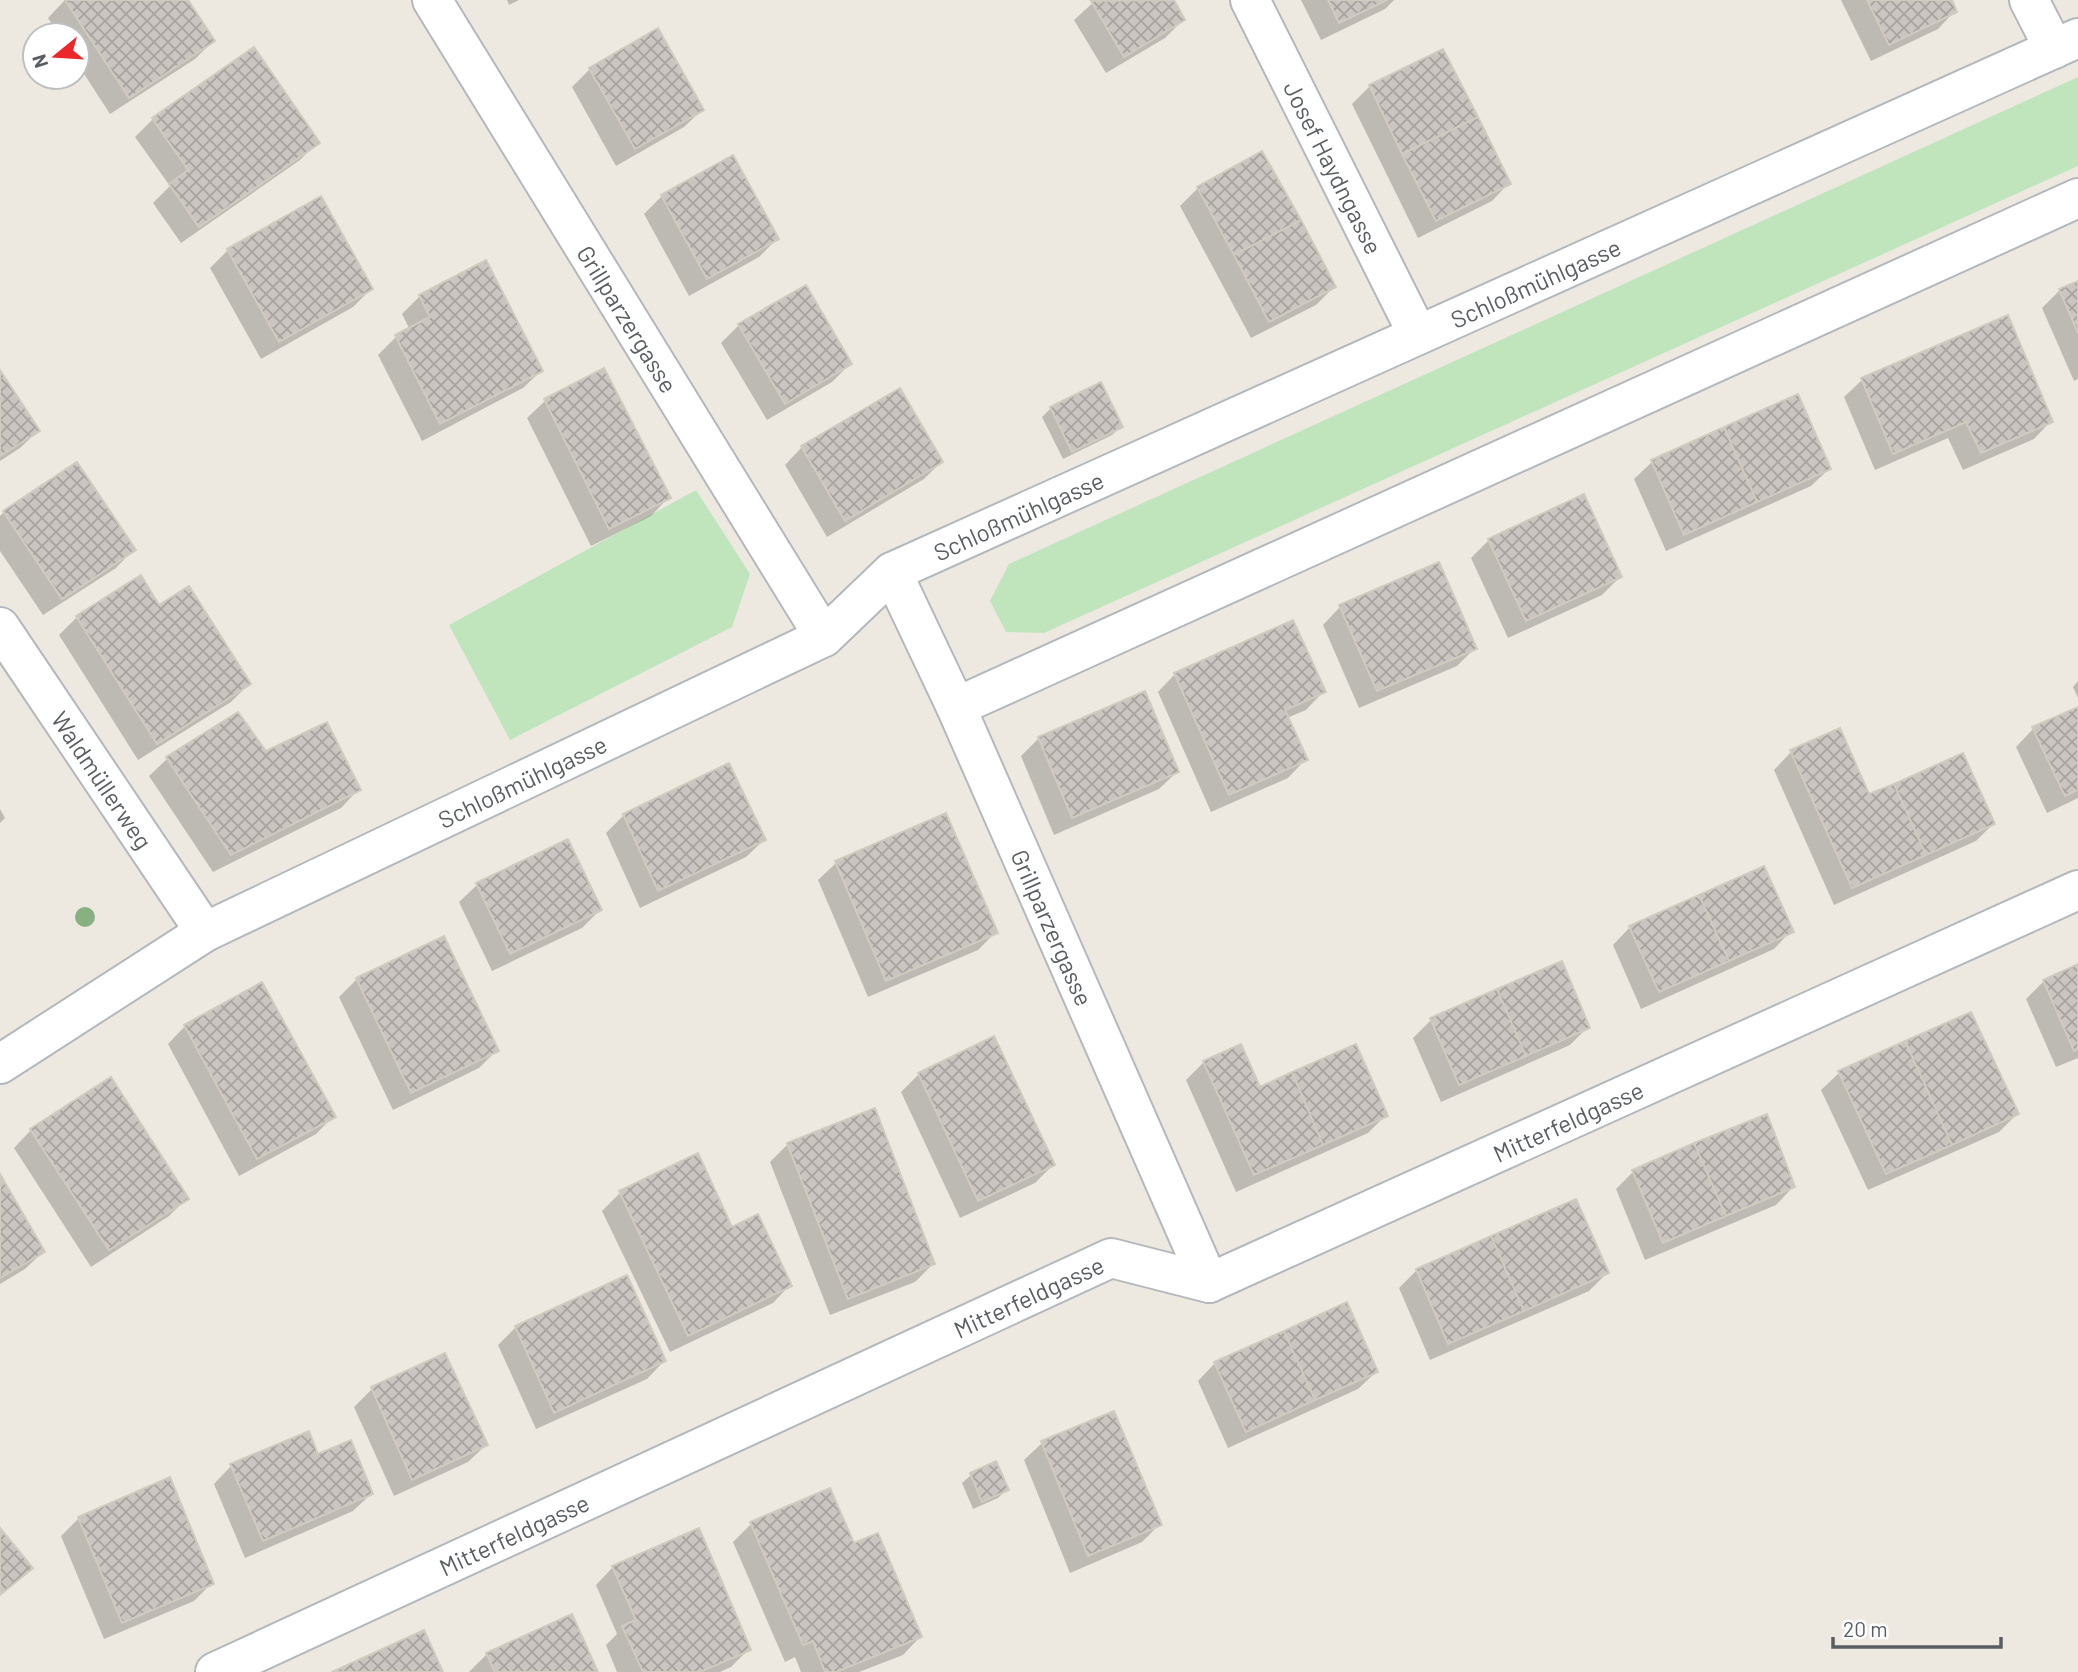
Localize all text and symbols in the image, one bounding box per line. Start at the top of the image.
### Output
north arrow [21,21,91,91]
text: N [26,52,52,71]
street label: Josef Haydngasse [1278,76,1389,258]
street label: Schloßmühlgasse [1446,232,1625,333]
street label: Grillparzergasse [572,240,684,397]
street label: Schloßmühlgasse [929,464,1108,566]
street label: Waldmüllerweg [46,705,159,854]
street label: Schloßmühlgasse [433,728,611,833]
street label: Grillparzergasse [1006,845,1100,1010]
street label: Mitterfeldgasse [1488,1074,1648,1167]
street label: Mitterfeldgasse [949,1249,1108,1343]
street label: Mitterfeldgasse [434,1487,593,1581]
scale bar [1833,1606,2001,1650]
text: 20 m [1843,1616,1888,1641]

